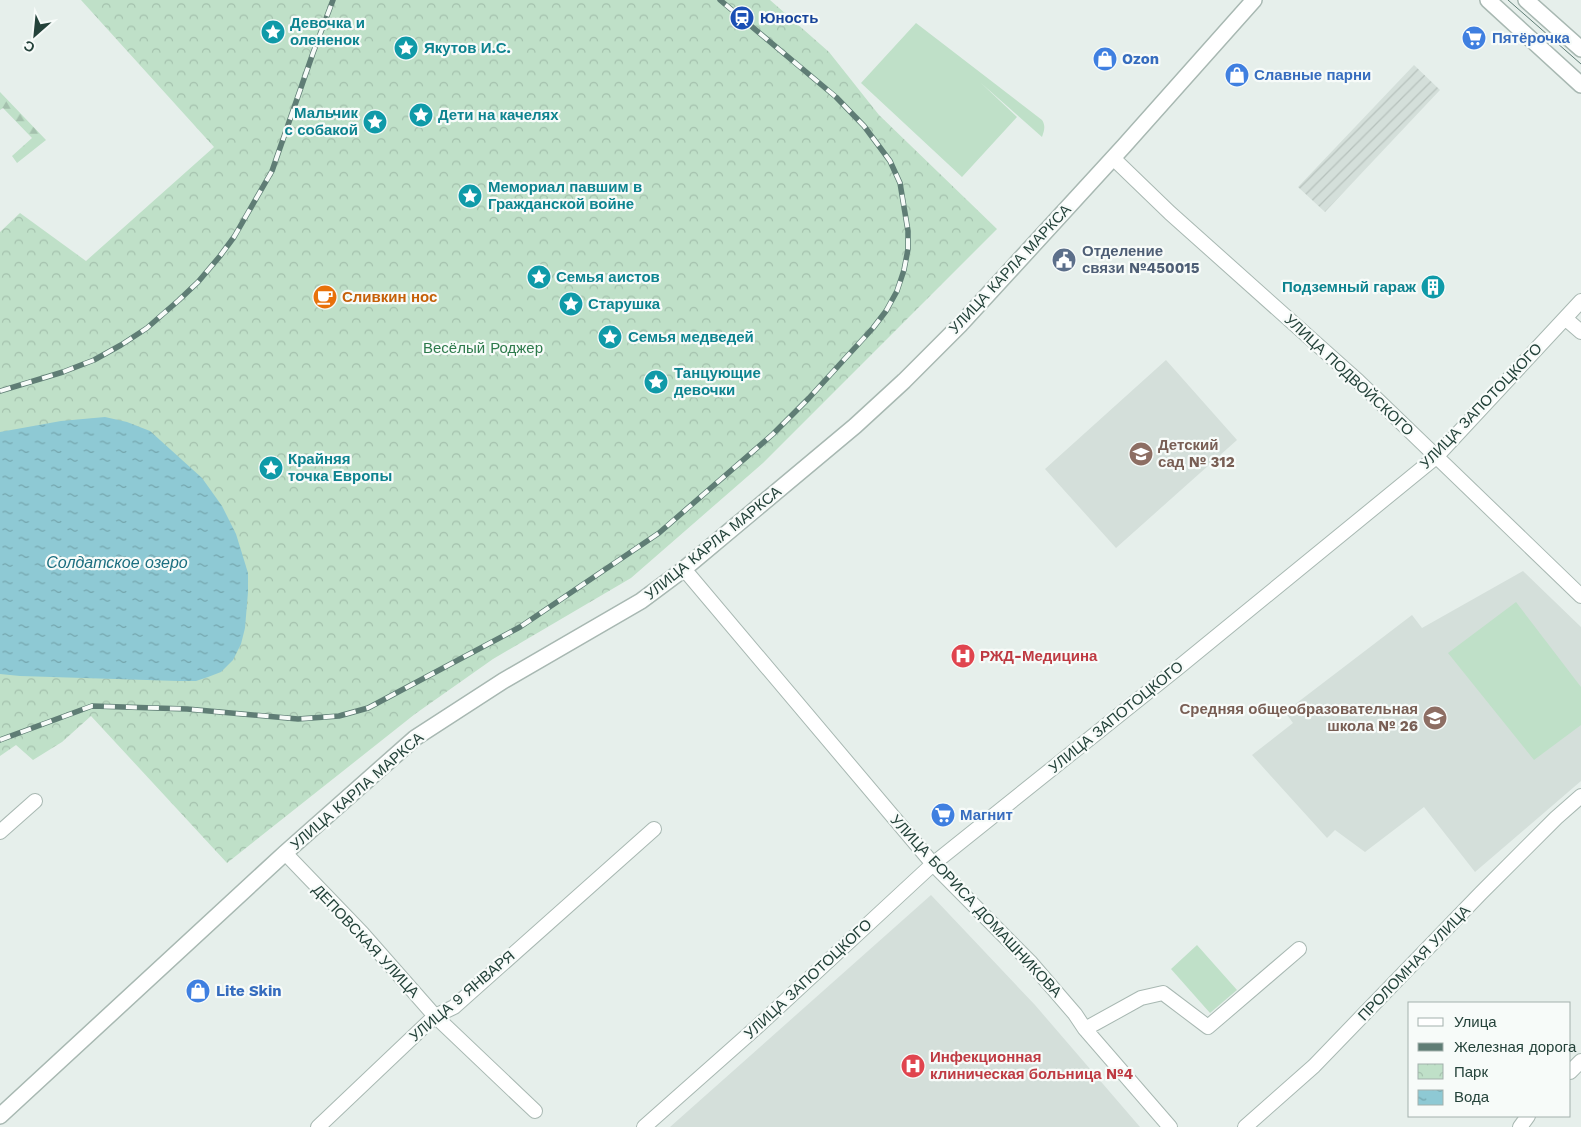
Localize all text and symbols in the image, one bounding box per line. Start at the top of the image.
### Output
station icon: Юность [729,5,755,31]
place label: Юность [760,9,818,27]
north arrow [10,10,60,60]
place label: Девочка и олененок [290,14,365,49]
place icon: Девочка и олененок [260,19,286,45]
supermarket icon: Пятёрочка [1461,25,1487,51]
place label: Пятёрочка [1492,29,1570,47]
place icon: Якутов И.С. [393,35,419,61]
text: С [21,37,37,56]
place label: Якутов И.С. [424,39,511,57]
shop icon: Ozon [1092,46,1118,72]
place label: Ozon [1122,50,1159,68]
shop icon: Славные парни [1224,62,1250,88]
place label: Славные парни [1254,66,1371,84]
place icon: Дети на качелях [408,102,434,128]
place label: Мальчик с собакой [285,104,358,139]
place label: Дети на качелях [438,106,559,124]
place icon: Мальчик с собакой [362,109,388,135]
place label: Мемориал павшим в Гражданской войне [488,178,642,213]
place icon: Мемориал павшим в Гражданской войне [457,183,483,209]
street label: УЛИЦА КАРЛА МАРКСА [945,201,1075,337]
place label: Отделение связи №450015 [1082,242,1200,277]
public building icon: Отделение связи №450015 [1051,247,1077,273]
place icon: Семья аистов [526,264,552,290]
place label: Семья аистов [556,268,660,286]
building icon: Подземный гараж [1420,274,1446,300]
place label: Подземный гараж [1282,278,1416,296]
cafe icon: Сливкин нос [312,284,338,310]
place label: Сливкин нос [342,288,437,306]
place icon: Старушка [558,291,584,317]
place label: Старушка [588,295,661,313]
street label: УЛИЦА ПОДВОЙСКОГО [1281,310,1417,440]
place icon: Семья медведей [597,324,623,350]
place label: Семья медведей [628,328,754,346]
park label: Весёлый Роджер [423,339,543,357]
street label: УЛИЦА ЗАПОТОЦКОГО [1416,339,1546,473]
place label: Танцующие девочки [674,364,761,399]
place icon: Танцующие девочки [643,369,669,395]
place label: Детский сад № 312 [1158,436,1235,471]
school or university icon: Детский сад № 312 [1128,441,1154,467]
place label: Крайняя точка Европы [288,450,392,485]
place icon: Крайняя точка Европы [258,455,284,481]
street label: УЛИЦА КАРЛА МАРКСА [641,482,785,604]
water label: Солдатское озеро [46,553,188,572]
hospital icon: РЖД-Медицина [950,643,976,669]
place label: РЖД-Медицина [980,647,1098,665]
street label: УЛИЦА ЗАПОТОЦКОГО [1045,657,1187,777]
place label: Средняя общеобразовательная школа № 26 [1180,700,1418,735]
school or university icon: Средняя общеобразовательная школа № 26 [1422,705,1448,731]
street label: УЛИЦА КАРЛА МАРКСА [287,728,427,854]
supermarket icon: Магнит [930,802,956,828]
place label: Магнит [960,806,1013,824]
street label: УЛИЦА БОРИСА ДОМАШНИКОВА [887,811,1065,1001]
street label: ДЕПОВСКАЯ УЛИЦА [309,881,423,1001]
street label: ПРОЛОМНАЯ УЛИЦА [1354,902,1474,1024]
street label: УЛИЦА ЗАПОТОЦКОГО [741,915,875,1043]
street label: УЛИЦА 9 ЯНВАРЯ [406,947,518,1045]
shop icon: Lite Skin [185,978,211,1004]
place label: Lite Skin [216,982,282,1000]
legend [1408,1002,1571,1117]
text: Улица [1454,1013,1497,1031]
text: Железная дорога [1454,1038,1577,1056]
place label: Инфекционная клиническая больница №4 [930,1048,1133,1083]
hospital icon: Инфекционная клиническая больница №4 [900,1053,926,1079]
text: Парк [1454,1063,1488,1081]
text: Вода [1454,1088,1490,1106]

